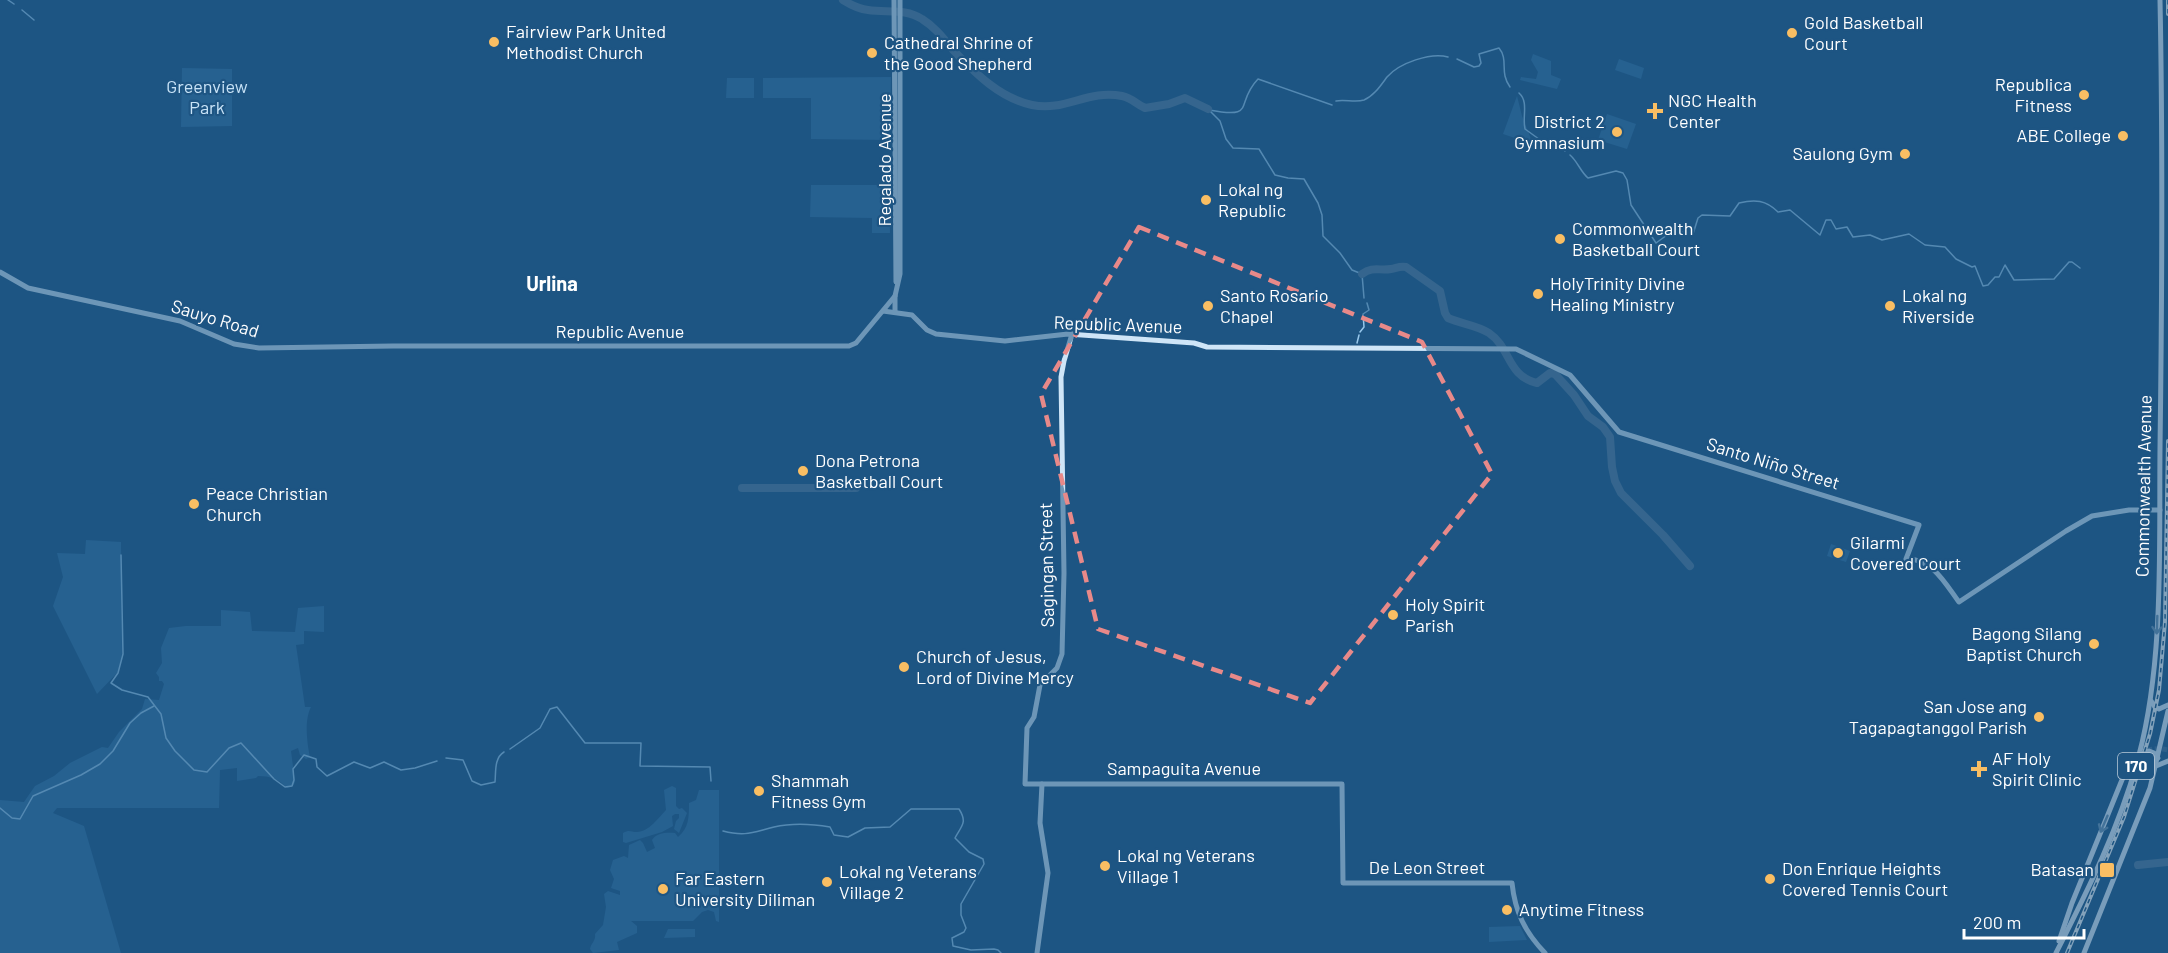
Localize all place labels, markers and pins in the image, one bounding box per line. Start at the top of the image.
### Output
place label: Gold Basketball Court [1804,11,1923,54]
place label: Fairview Park United Methodist Church [506,20,666,63]
marker: Gold Basketball Court [1785,26,1799,40]
place label: Cathedral Shrine of the Good Shepherd [884,31,1033,74]
marker: Fairview Park United Methodist Church [487,35,501,49]
marker: Cathedral Shrine of the Good Shepherd [865,46,879,60]
place label: Republica Fitness [1995,73,2072,116]
marker: Republica Fitness [2077,88,2091,102]
place label: NGC Health Center [1668,89,1757,132]
marker: NGC Health Center [1646,102,1664,120]
place label: District 2 Gymnasium [1514,110,1605,153]
place label: ABE College [2016,124,2111,146]
marker: District 2 Gymnasium [1610,125,1624,139]
marker: ABE College [2116,129,2130,143]
place label: Saulong Gym [1793,142,1893,164]
marker: Saulong Gym [1898,147,1912,161]
place label: Lokal ng Republic [1218,178,1286,221]
marker: Lokal ng Republic [1199,193,1213,207]
place label: Commonwealth Basketball Court [1572,217,1700,260]
marker: Commonwealth Basketball Court [1553,232,1567,246]
place label: HolyTrinity Divine Healing Ministry [1550,272,1685,315]
place label: Santo Rosario Chapel [1220,284,1329,327]
place label: Lokal ng Riverside [1902,284,1975,327]
marker: HolyTrinity Divine Healing Ministry [1531,287,1545,301]
marker: Santo Rosario Chapel [1201,299,1215,313]
marker: Lokal ng Riverside [1883,299,1897,313]
place label: Dona Petrona Basketball Court [815,449,943,492]
marker: Dona Petrona Basketball Court [796,464,810,478]
place label: Peace Christian Church [206,482,328,525]
marker: Peace Christian Church [187,497,201,511]
place label: Gilarmi Covered Court [1850,531,1961,574]
marker: Gilarmi Covered Court [1831,546,1845,560]
place label: Holy Spirit Parish [1405,593,1485,636]
marker: Holy Spirit Parish [1386,608,1400,622]
place label: Bagong Silang Baptist Church [1966,622,2082,665]
marker: Bagong Silang Baptist Church [2087,637,2101,651]
place label: Church of Jesus, Lord of Divine Mercy [916,645,1074,688]
marker: Church of Jesus, Lord of Divine Mercy [897,660,911,674]
place label: San Jose ang Tagapagtanggol Parish [1849,695,2027,738]
marker: San Jose ang Tagapagtanggol Parish [2032,710,2046,724]
place label: AF Holy Spirit Clinic [1992,747,2082,790]
marker: AF Holy Spirit Clinic [1970,760,1988,778]
place label: Shammah Fitness Gym [771,769,866,812]
marker: Shammah Fitness Gym [752,784,766,798]
place label: Lokal ng Veterans Village 1 [1117,844,1255,887]
place label: Don Enrique Heights Covered Tennis Court [1782,857,1948,900]
place label: Batasan [2030,858,2094,880]
marker: Lokal ng Veterans Village 1 [1098,859,1112,873]
place label: Lokal ng Veterans Village 2 [839,860,977,903]
marker: Batasan [2098,861,2116,879]
place label: Far Eastern University Diliman [675,867,815,910]
marker: Don Enrique Heights Covered Tennis Court [1763,872,1777,886]
marker: Lokal ng Veterans Village 2 [820,875,834,889]
marker: Far Eastern University Diliman [656,882,670,896]
place label: Anytime Fitness [1519,898,1644,920]
marker: Anytime Fitness [1500,903,1514,917]

